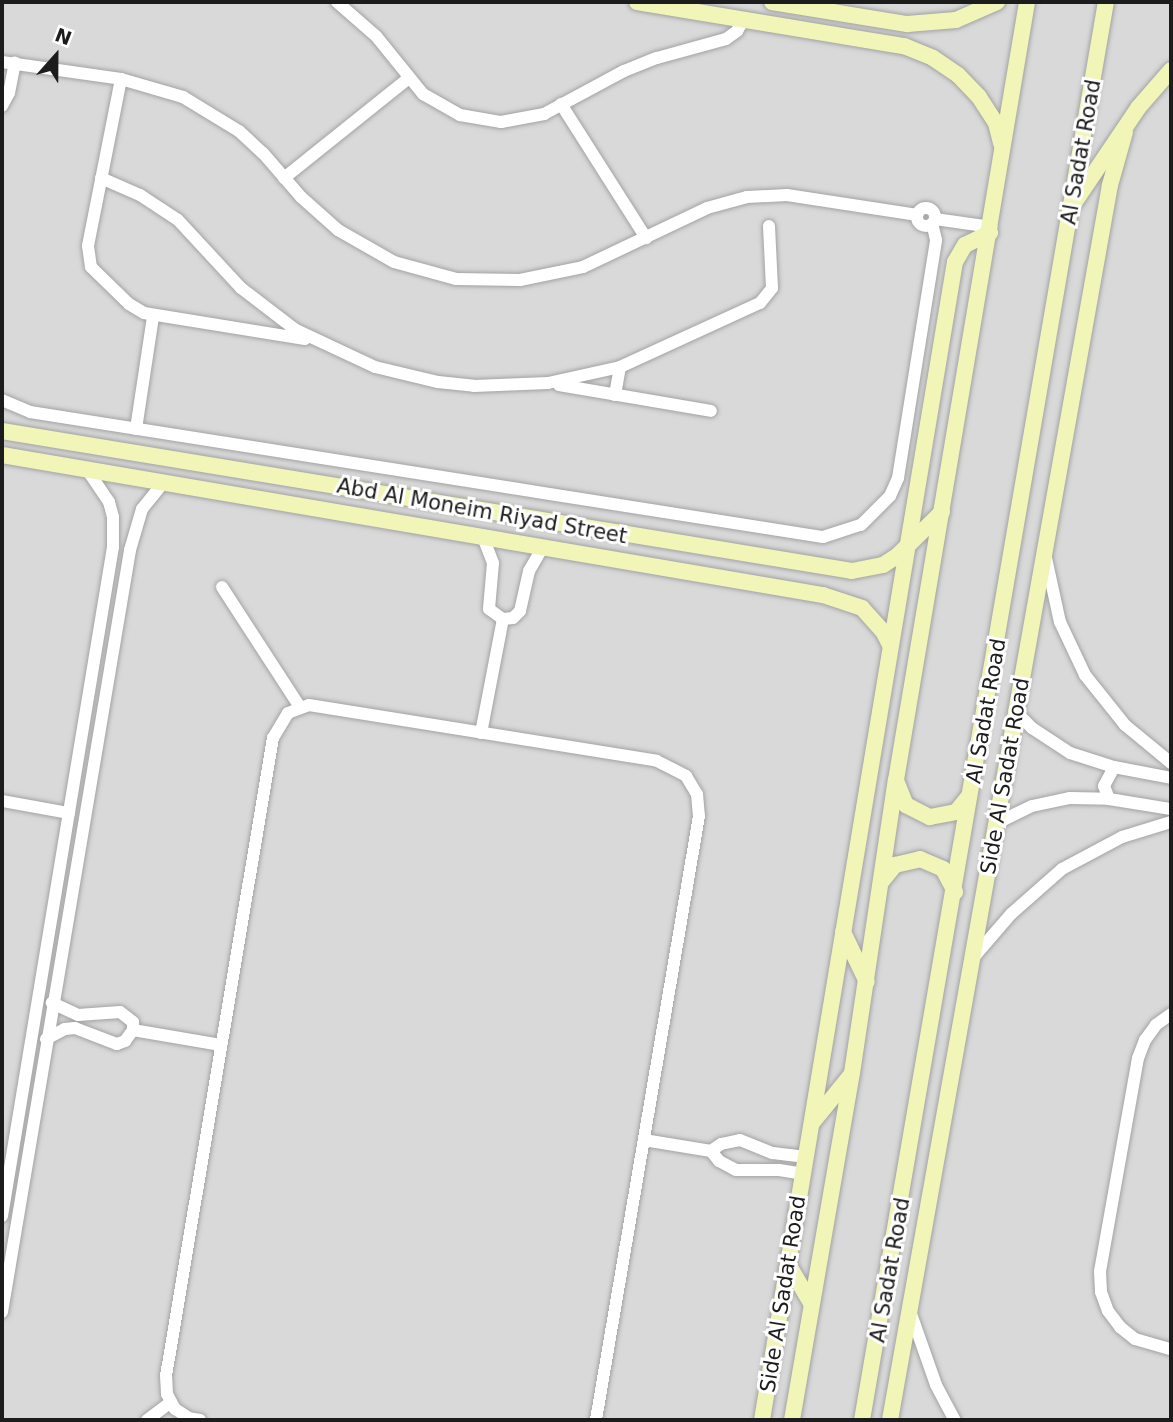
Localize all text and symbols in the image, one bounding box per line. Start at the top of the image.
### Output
north arrow [21,21,91,91]
text: N [52,23,75,50]
street label: Al Sadat Road [1056,77,1106,227]
street label: Abd Al Moneim Riyad Street [335,473,629,549]
street label: Al Sadat Road [961,636,1011,786]
street label: Side Al Sadat Road [975,676,1035,876]
street label: Side Al Sadat Road [755,1194,811,1394]
street label: Al Sadat Road [865,1195,915,1345]

